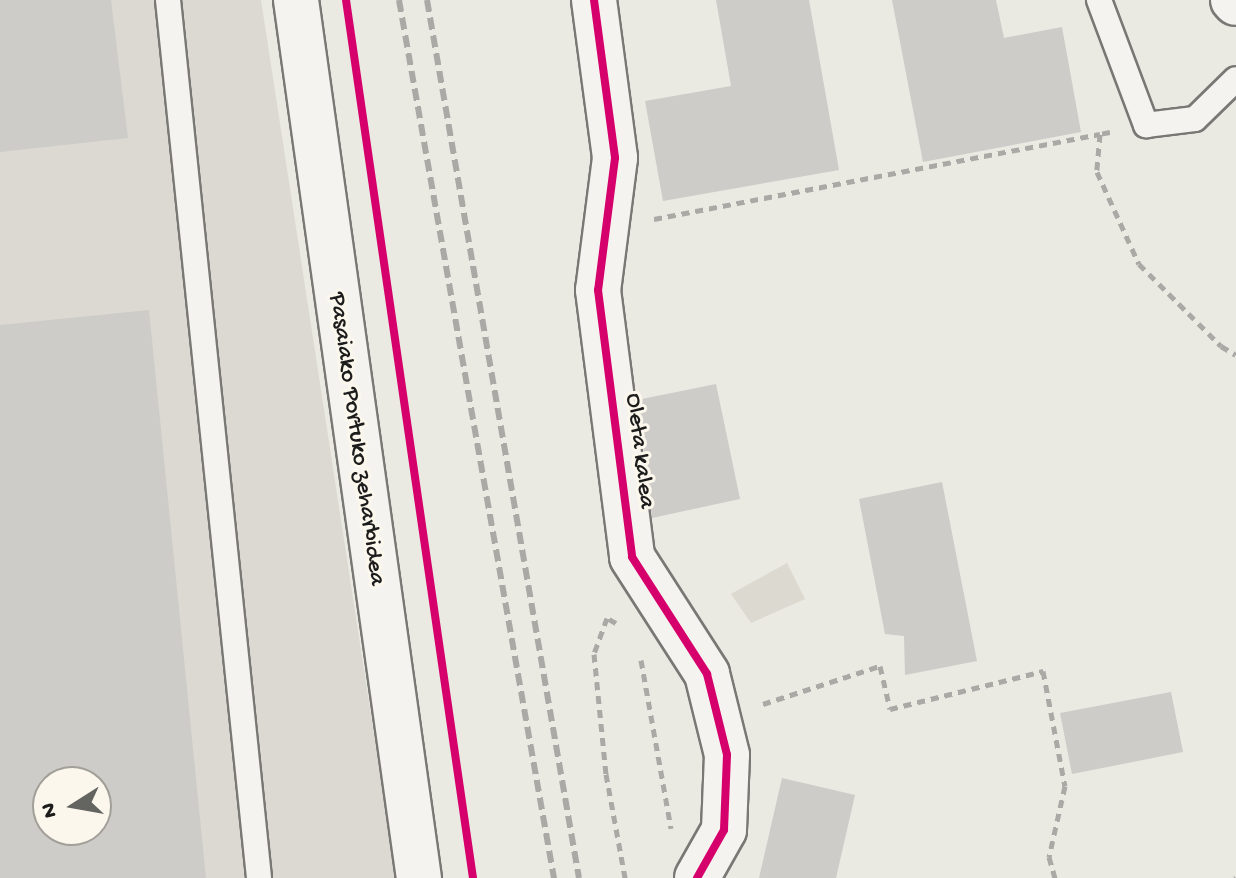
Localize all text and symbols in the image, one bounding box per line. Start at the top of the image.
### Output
street label: Pasaiako Portuko zeharbidea [321,291,391,587]
street label: Oleta kalea [618,392,660,510]
north arrow [32,766,112,846]
text: N [36,801,65,820]

